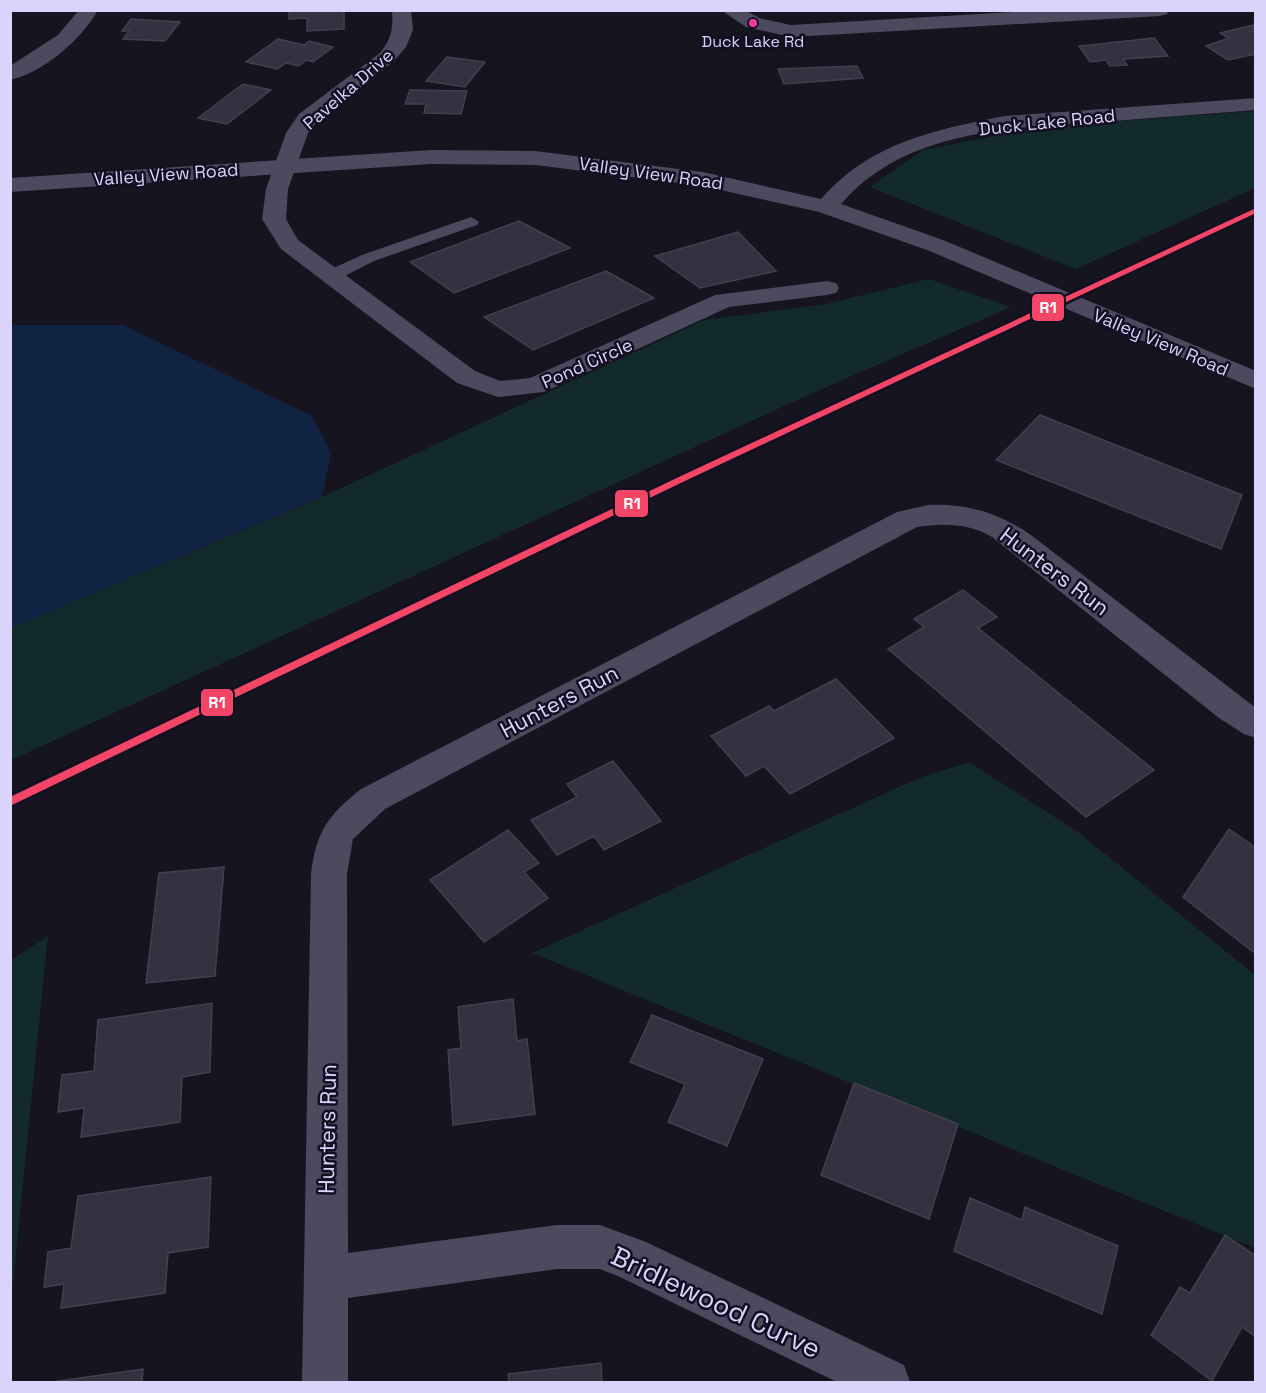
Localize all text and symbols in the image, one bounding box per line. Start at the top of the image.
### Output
marker: Duck Lake Rd [747,17,759,29]
place label: Duck Lake Rd [702,31,804,52]
street label: Pavelka Drive [298,43,398,135]
street label: Duck Lake Road [978,103,1116,141]
street label: Valley View Road [578,152,724,194]
street label: Valley View Road [93,157,239,191]
line badge: R1 [1031,293,1065,322]
text: R1 [1039,297,1057,318]
street label: Valley View Road [1090,303,1232,381]
street label: Pond Circle [538,333,636,393]
line badge: R1 [614,489,649,518]
text: R1 [623,493,641,514]
street label: Hunters Run [995,521,1115,621]
street label: Hunters Run [495,658,623,744]
line badge: R1 [200,688,234,717]
text: R1 [208,692,226,713]
street label: Hunters Run [312,1064,342,1194]
street label: Bridlewood Curve [606,1238,826,1366]

